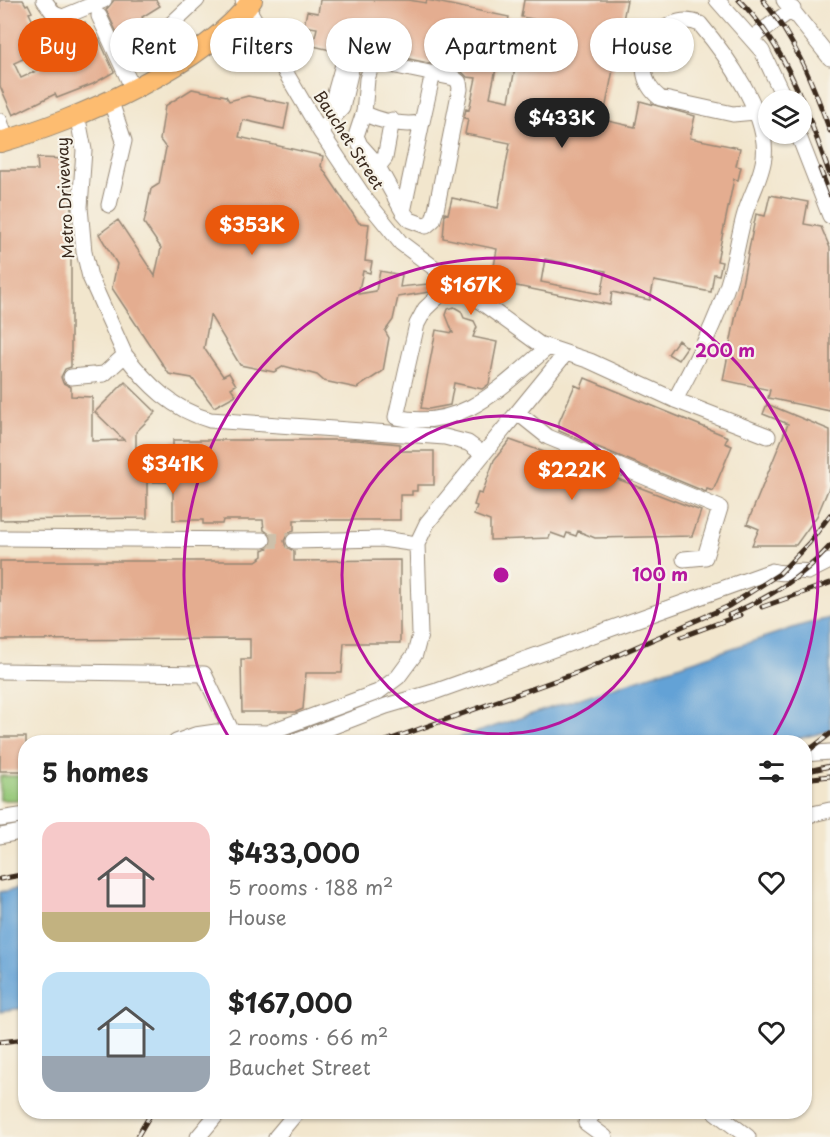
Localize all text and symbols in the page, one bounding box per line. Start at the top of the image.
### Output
chip: Buy [18,18,98,72]
chip: Rent [110,18,198,72]
chip: Filters [210,18,314,72]
chip: New [326,18,412,72]
chip: Apartment [424,18,578,72]
chip: House [590,18,694,72]
street label: Bauchet Street [309,85,391,194]
map controls [758,90,812,144]
button: layers [758,90,812,144]
pin: $433K [520,98,604,149]
text: $433K [529,102,595,132]
street label: Metro Driveway [49,137,79,259]
pin: $353K [210,205,294,256]
text: $353K [219,209,285,239]
pin: $167K [429,265,513,316]
text: $167K [440,269,502,299]
text: 200 m [695,336,755,363]
pin: $341K [131,444,215,495]
text: $341K [142,448,204,478]
pin: $222K [530,450,614,501]
text: $222K [538,454,606,484]
text: 100 m [632,560,688,587]
centre of rings [491,565,511,585]
text: 5 homes [42,752,148,791]
icon: filters [755,755,788,788]
text: $433,000 [228,833,360,872]
icon: home [90,846,162,918]
icon: heart [755,866,788,899]
text: 5 rooms · 188 m² [228,872,393,902]
text: House [228,902,287,932]
text: $167,000 [228,983,352,1022]
icon: home [90,996,162,1068]
icon: heart [755,1016,788,1049]
text: 2 rooms · 66 m² [228,1022,388,1052]
text: Bauchet Street [228,1052,371,1082]

